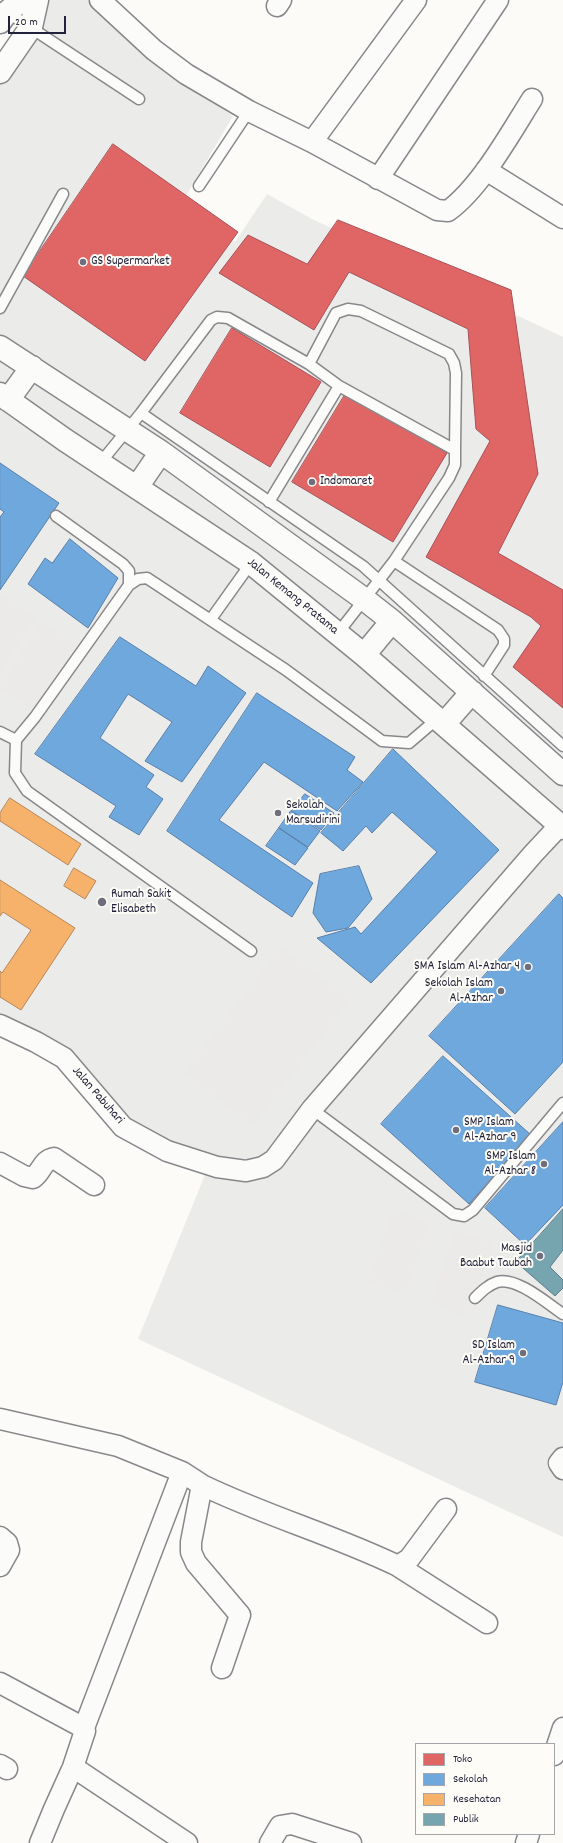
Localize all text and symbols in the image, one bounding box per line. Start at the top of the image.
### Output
scale bar [10,8,68,34]
text: 20 m [15,14,38,31]
place label: GS Supermarket [91,254,170,270]
marker: GS Supermarket [78,257,88,267]
place label: Indomaret [320,474,372,490]
marker: Indomaret [307,477,317,487]
street label: Jalan Kemang Pratama [243,555,341,639]
place label: Sekolah Marsudirini [286,798,340,829]
marker: Sekolah Marsudirini [273,808,283,818]
place label: Rumah Sakit Elisabeth [111,887,171,918]
marker: Rumah Sakit Elisabeth [96,896,108,908]
place label: SMA Islam Al-Azhar 4 [414,959,520,975]
marker: SMA Islam Al-Azhar 4 [523,962,533,972]
place label: Sekolah Islam Al-Azhar [425,976,493,1007]
marker: Sekolah Islam Al-Azhar [496,986,506,996]
street label: Jalan Pabuhari [68,1064,126,1128]
place label: SMP Islam Al-Azhar 9 [464,1115,516,1146]
marker: SMP Islam Al-Azhar 9 [451,1125,461,1135]
place label: SMP Islam Al-Azhar 8 [484,1149,536,1180]
marker: SMP Islam Al-Azhar 8 [539,1159,549,1169]
place label: Masjid Baabut Taubah [460,1241,532,1272]
marker: Masjid Baabut Taubah [535,1251,545,1261]
place label: SD Islam Al-Azhar 9 [463,1338,515,1369]
marker: SD Islam Al-Azhar 9 [518,1348,528,1358]
legend [415,1743,555,1835]
text: Toko [453,1751,472,1768]
text: Sekolah [453,1771,488,1788]
text: Kesehatan [453,1791,501,1808]
text: Publik [453,1811,479,1828]

